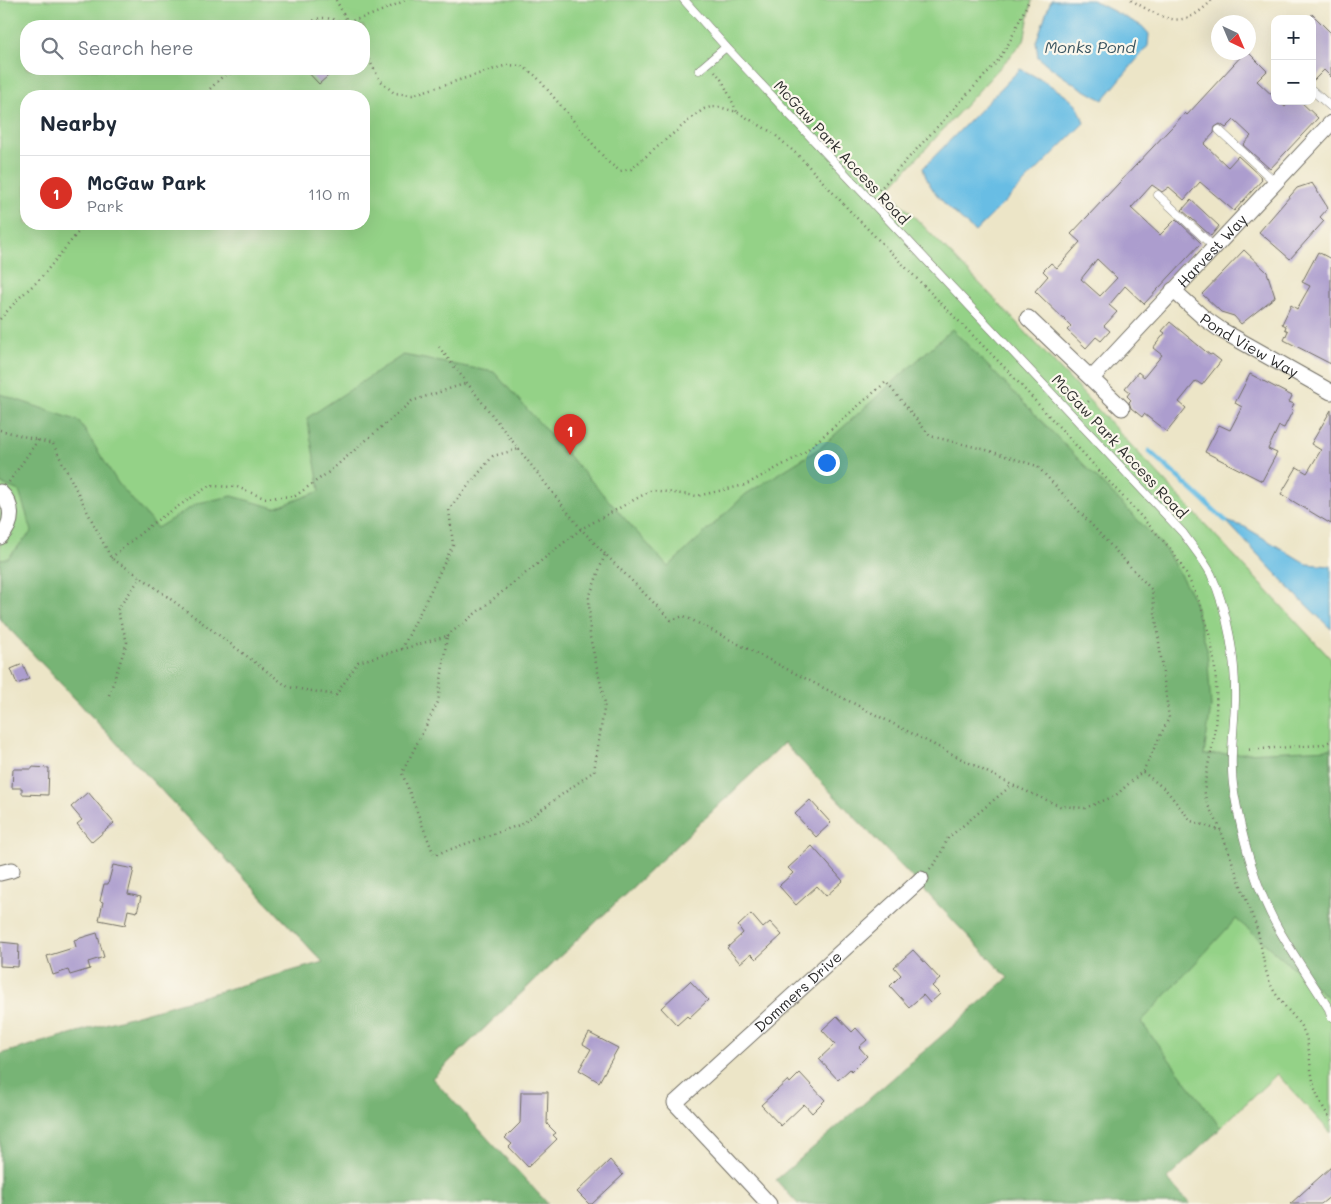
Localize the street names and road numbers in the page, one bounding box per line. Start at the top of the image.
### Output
street label: McGaw Park Access Road [770,76,914,228]
street label: Harvest Way [1172,209,1251,291]
street label: Pond View Way [1196,308,1303,382]
street label: McGaw Park Access Road [1048,370,1192,522]
street label: Dommers Drive [750,946,846,1036]

